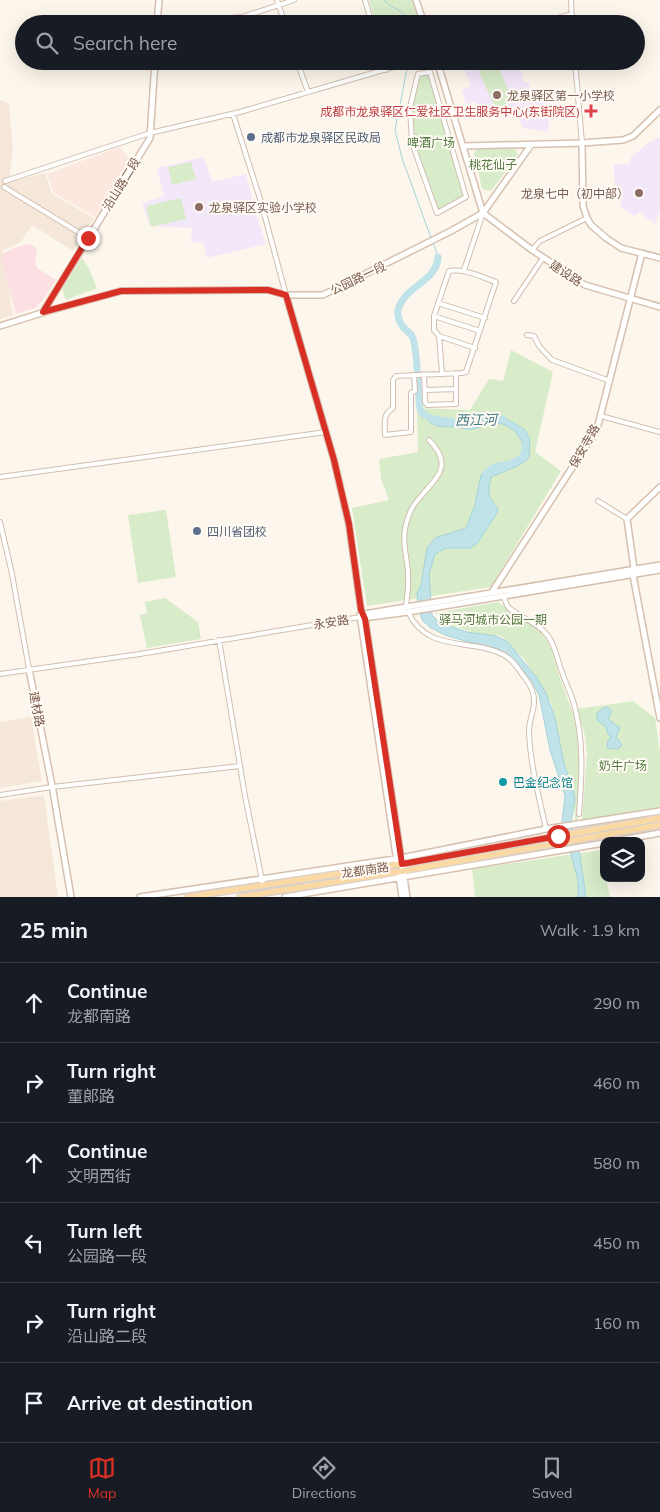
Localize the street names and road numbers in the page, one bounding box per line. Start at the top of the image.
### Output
street label: 沿山路二段 [99,155,143,213]
street label: 建设路 [547,257,585,289]
street label: 公园路一段 [328,258,388,298]
street label: 保安寺路 [566,421,602,471]
street label: 永安路 [312,612,350,632]
street label: 建材路 [26,690,48,728]
street label: 龙都南路 [340,859,390,881]

